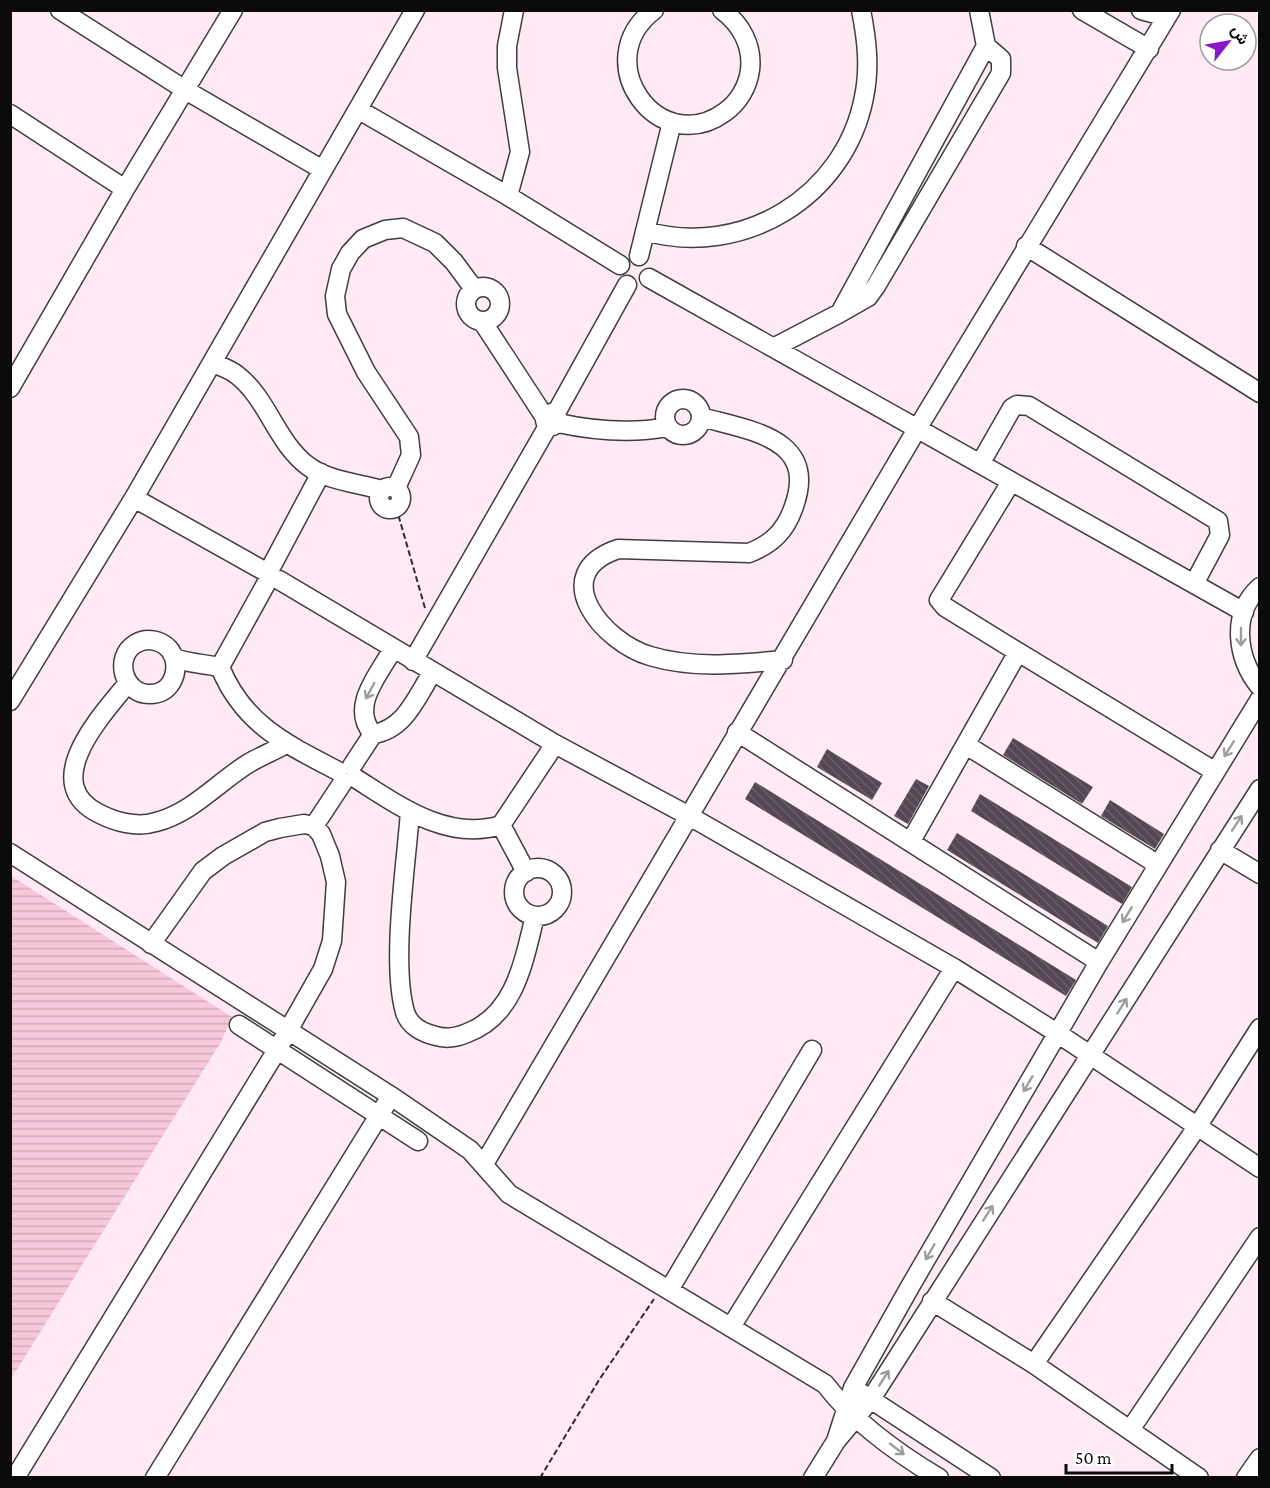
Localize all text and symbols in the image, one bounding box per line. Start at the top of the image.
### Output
north arrow [1198,12,1258,72]
text: ش [1227,22,1253,48]
one-way arrow [1235,627,1247,647]
one-way arrow [364,681,375,699]
one-way arrow [1222,740,1234,757]
one-way arrow [1231,815,1243,832]
one-way arrow [1120,906,1132,923]
one-way arrow [1116,998,1128,1015]
one-way arrow [1022,1075,1034,1092]
one-way arrow [983,1205,995,1222]
one-way arrow [924,1243,936,1260]
one-way arrow [878,1370,890,1387]
scale bar [1066,1437,1172,1475]
one-way arrow [889,1443,905,1456]
text: 50 m [1075,1448,1112,1468]

